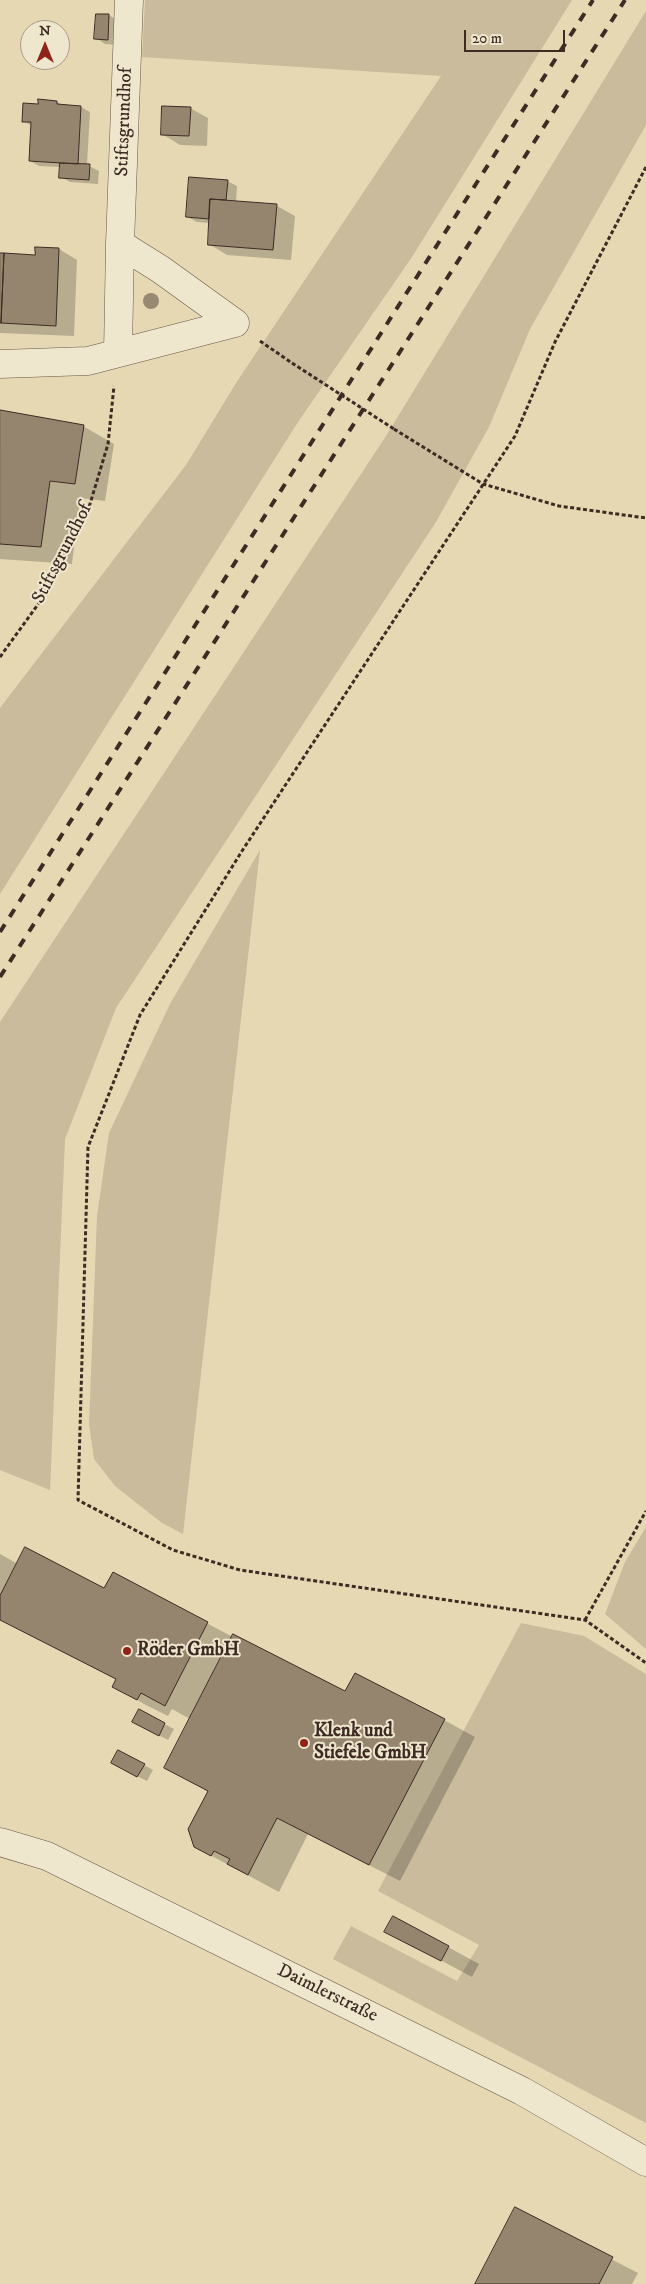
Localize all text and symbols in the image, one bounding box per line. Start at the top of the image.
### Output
north arrow [20,20,70,70]
scale bar [466,20,567,52]
text: N [39,22,51,40]
text: 20 m [472,29,502,48]
street label: Stiftsgrundhof [112,67,138,177]
street label: Stiftsgrundhof [28,500,98,608]
place label: Röder GmbH [137,1640,239,1662]
marker: Röder GmbH [121,1645,133,1657]
place label: Klenk und Stiefele GmbH [314,1721,426,1765]
marker: Klenk und Stiefele GmbH [298,1737,310,1749]
street label: Daimlerstraße [273,1960,381,2028]

